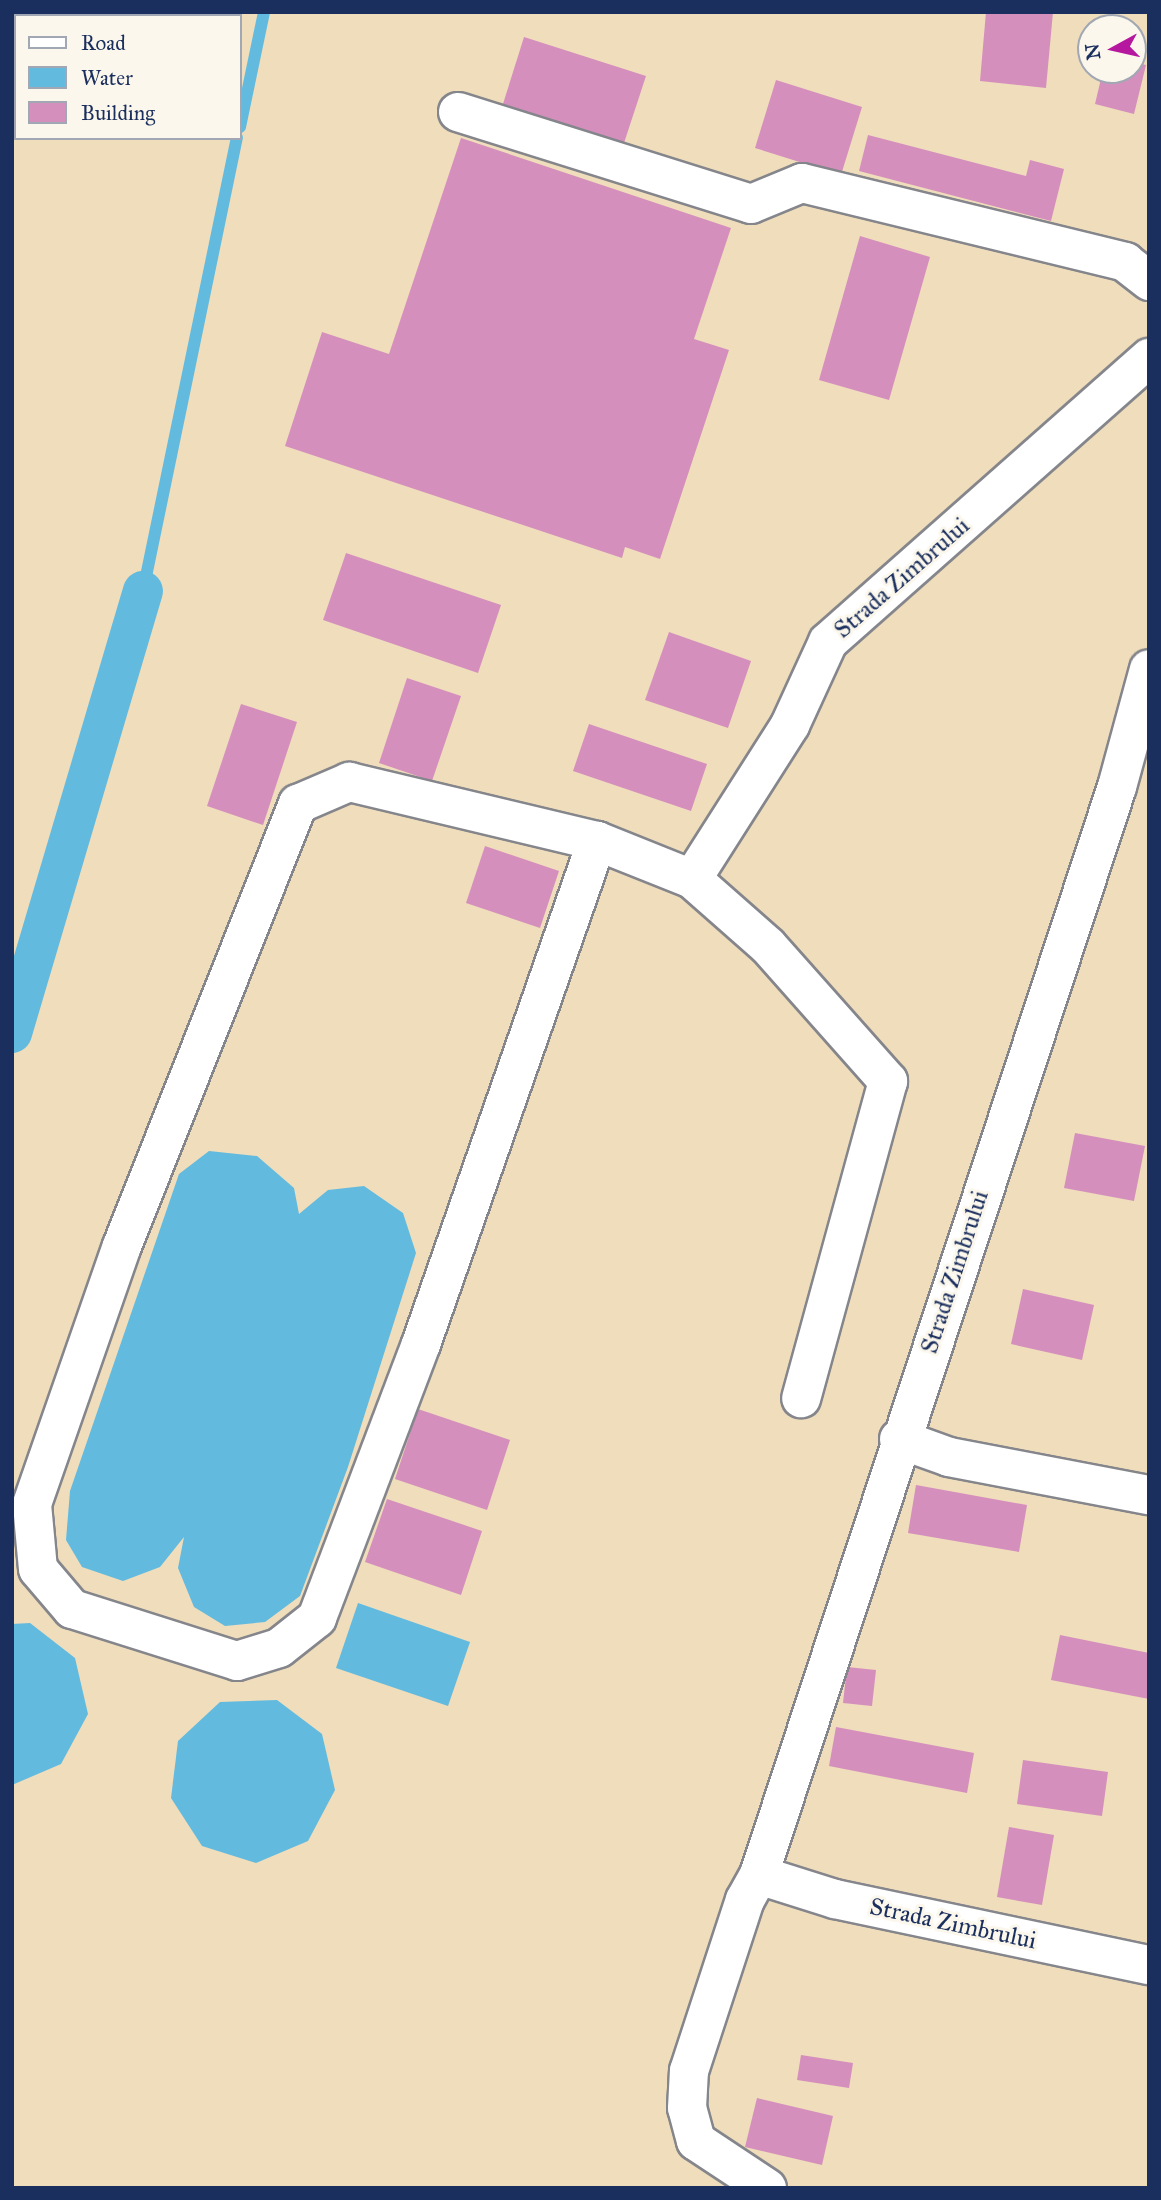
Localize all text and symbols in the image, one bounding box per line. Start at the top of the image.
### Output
legend [14,14,242,140]
north arrow [1077,14,1147,84]
text: Road [81,30,126,56]
text: N [1080,42,1105,61]
text: Water [81,65,133,91]
text: Building [81,100,155,126]
street label: Strada Zimbrului [829,511,975,645]
street label: Strada Zimbrului [915,1187,995,1357]
street label: Strada Zimbrului [867,1892,1039,1956]

